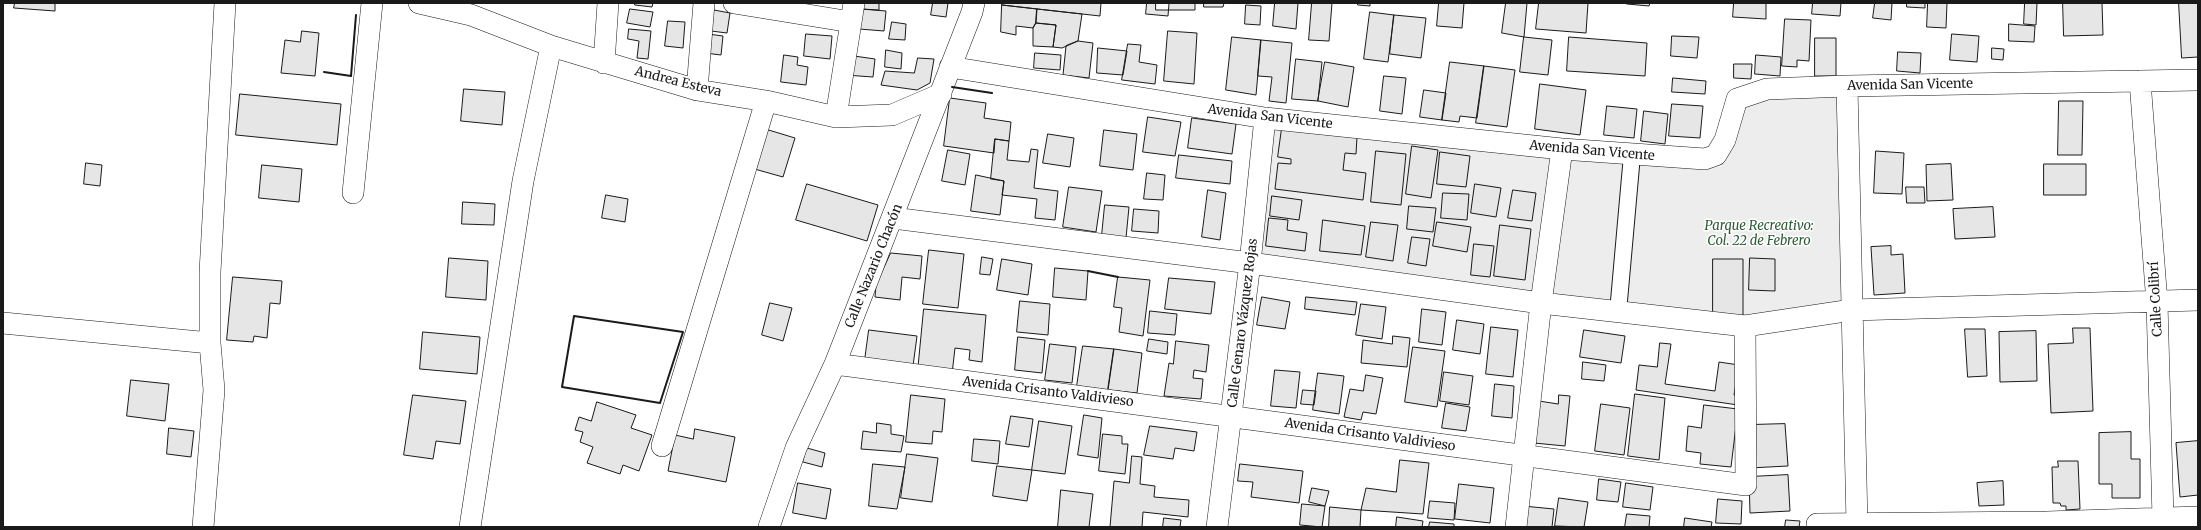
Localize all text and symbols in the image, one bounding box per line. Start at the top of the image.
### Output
street label: Andrea Esteva [633,64,723,100]
street label: Avenida San Vicente [1847,76,1973,94]
street label: Avenida San Vicente [1207,102,1333,132]
street label: Avenida San Vicente [1529,138,1655,164]
street label: Calle Nazario Chacón [842,202,906,330]
park label: Parque Recreativo: Col. 22 de Febrero [1704,218,1814,249]
street label: Calle Genaro Vázquez Rojas [1225,238,1261,408]
street label: Calle Colibrí [2146,261,2166,337]
street label: Avenida Crisanto Valdivieso [961,374,1135,410]
street label: Avenida Crisanto Valdivieso [1284,415,1456,455]

